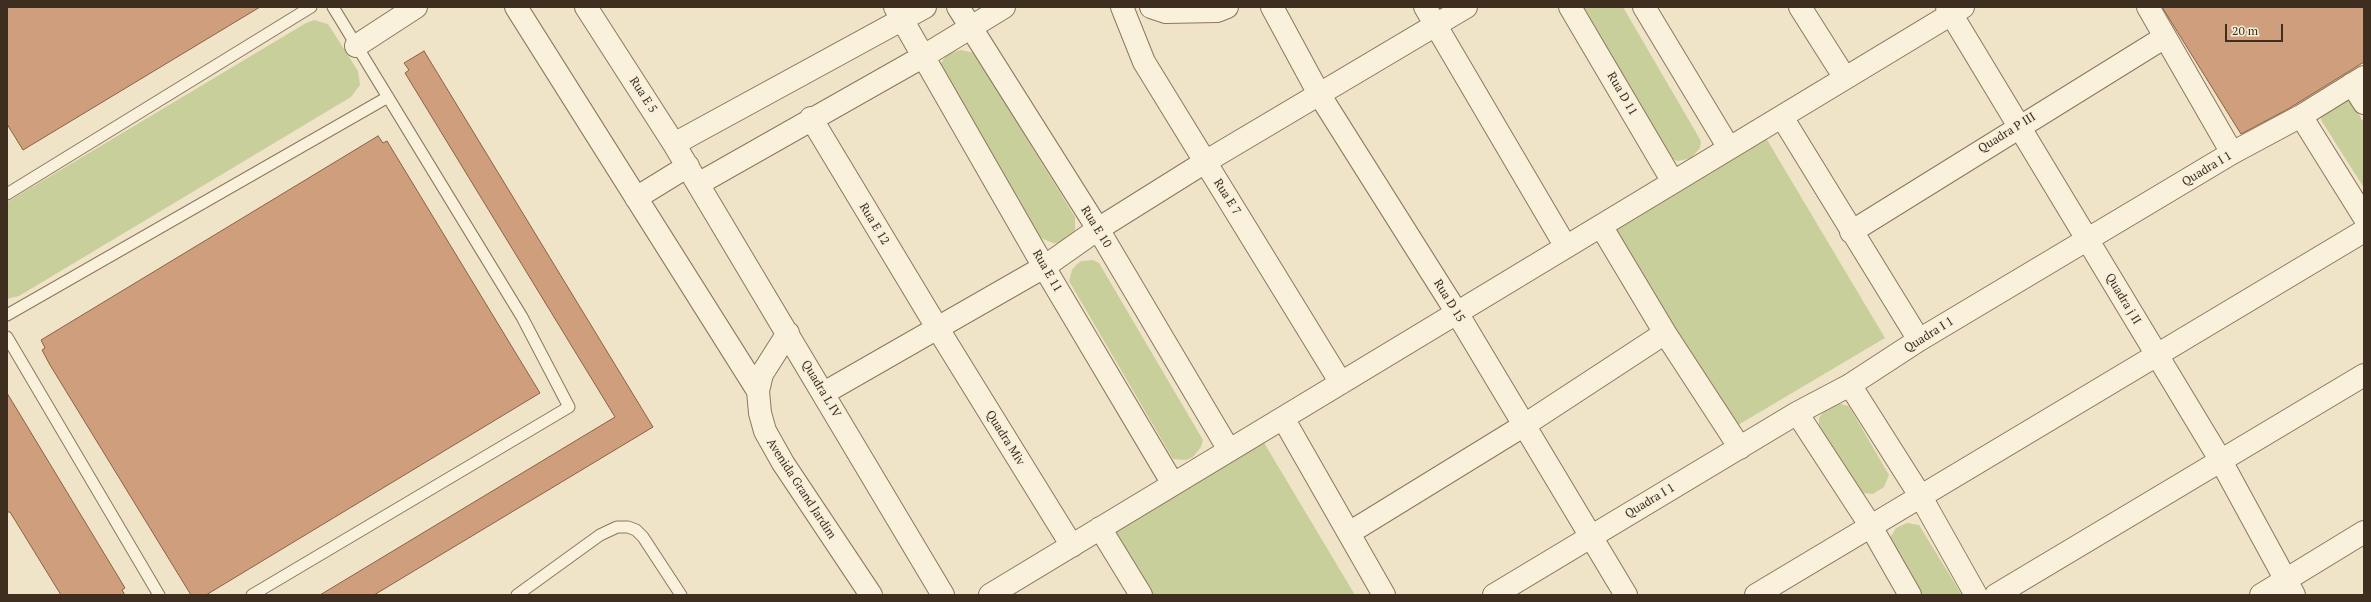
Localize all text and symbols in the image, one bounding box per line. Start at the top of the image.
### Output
scale bar [2227,16,2285,42]
text: 20 m [2232,23,2258,38]
street label: Rua D 11 [1604,70,1640,118]
street label: Rua E 5 [626,74,660,116]
street label: Quadra P III [1976,110,2038,156]
street label: Quadra I 1 [2179,149,2235,189]
street label: Rua E 7 [1210,176,1244,218]
street label: Rua E 12 [856,200,892,248]
street label: Rua E 10 [1078,204,1114,250]
street label: Rua E 11 [1029,247,1065,295]
street label: Quadra j II [2102,271,2144,327]
street label: Rua D 15 [1430,277,1468,325]
street label: Quadra I 1 [1902,314,1956,356]
street label: Quadra L IV [798,358,844,420]
street label: Quadra Miv [982,408,1028,468]
street label: Avenida Grand Jardim [763,436,839,542]
street label: Quadra I 1 [1622,481,1678,521]

